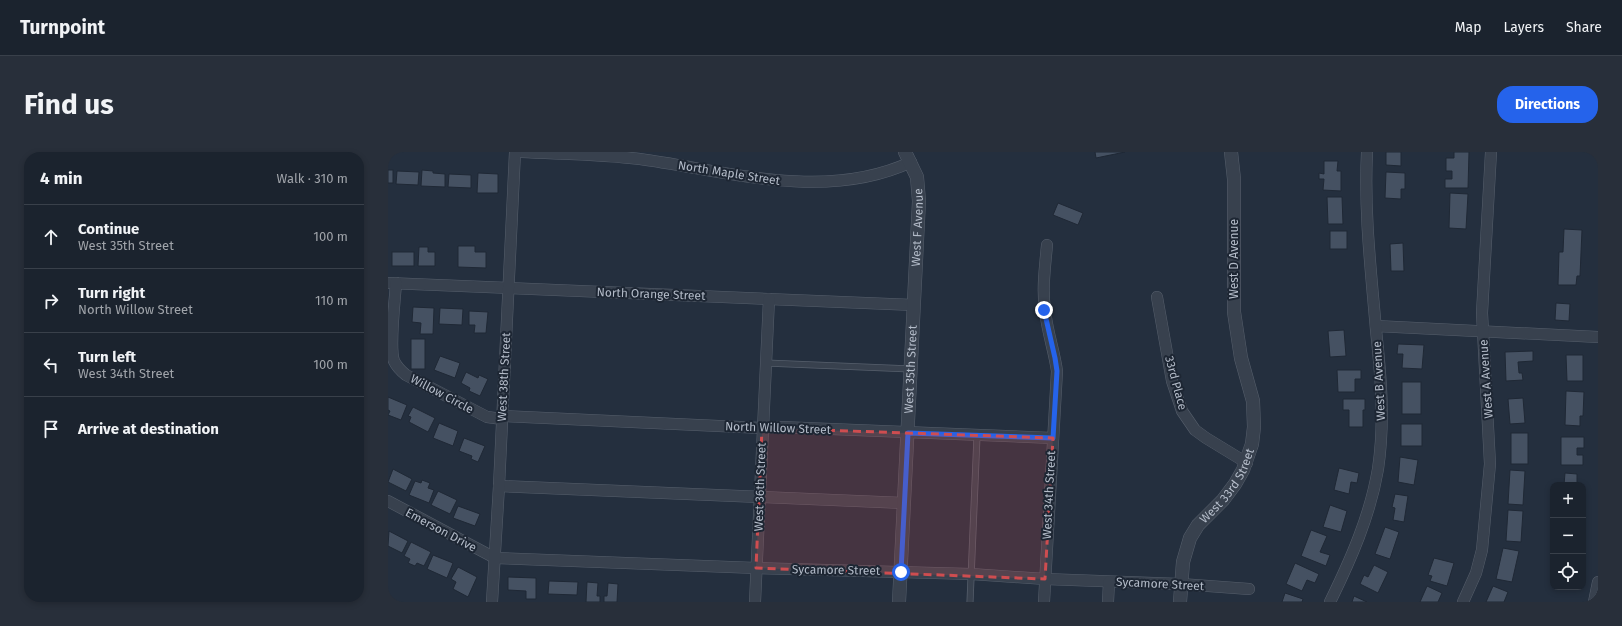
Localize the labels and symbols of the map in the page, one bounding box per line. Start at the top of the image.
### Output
street label: North Maple Street [677,158,782,188]
street label: West F Avenue [909,188,926,267]
street label: West D Avenue [1227,219,1241,299]
street label: North Orange Street [596,285,706,303]
route end [1035,301,1053,319]
street label: West 35th Street [901,324,920,414]
street label: West 38th Street [495,331,513,422]
street label: West A Avenue [1476,339,1496,419]
street label: West B Avenue [1370,341,1388,421]
street label: 33rd Place [1162,354,1190,412]
street label: Willow Circle [408,372,476,416]
street label: North Willow Street [725,419,832,437]
street label: West 36th Street [751,442,769,532]
street label: West 33rd Street [1197,446,1257,526]
street label: West 34th Street [1040,450,1058,540]
street label: Emerson Drive [403,505,479,555]
street label: Sycamore Street [792,562,881,578]
route start [892,563,910,581]
street label: Sycamore Street [1116,575,1205,593]

